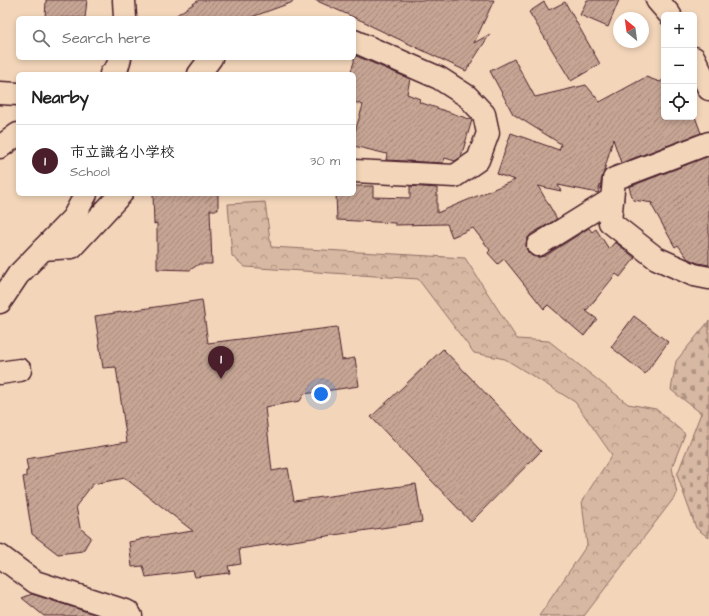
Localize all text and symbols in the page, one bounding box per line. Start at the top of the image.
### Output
north arrow [613,12,649,48]
map controls [661,12,697,120]
button: + [661,12,697,48]
search box [16,16,356,60]
icon: search [30,27,52,49]
text: Search here [62,28,151,49]
button: − [661,48,697,84]
button: locate [661,84,697,120]
text: Nearby [32,86,89,110]
text: 市立識名小学校 [70,142,175,163]
text: 1 [44,152,46,170]
text: 30 m [310,152,340,170]
text: School [70,163,110,181]
pin: 1 [208,346,234,379]
your location [311,384,331,404]

